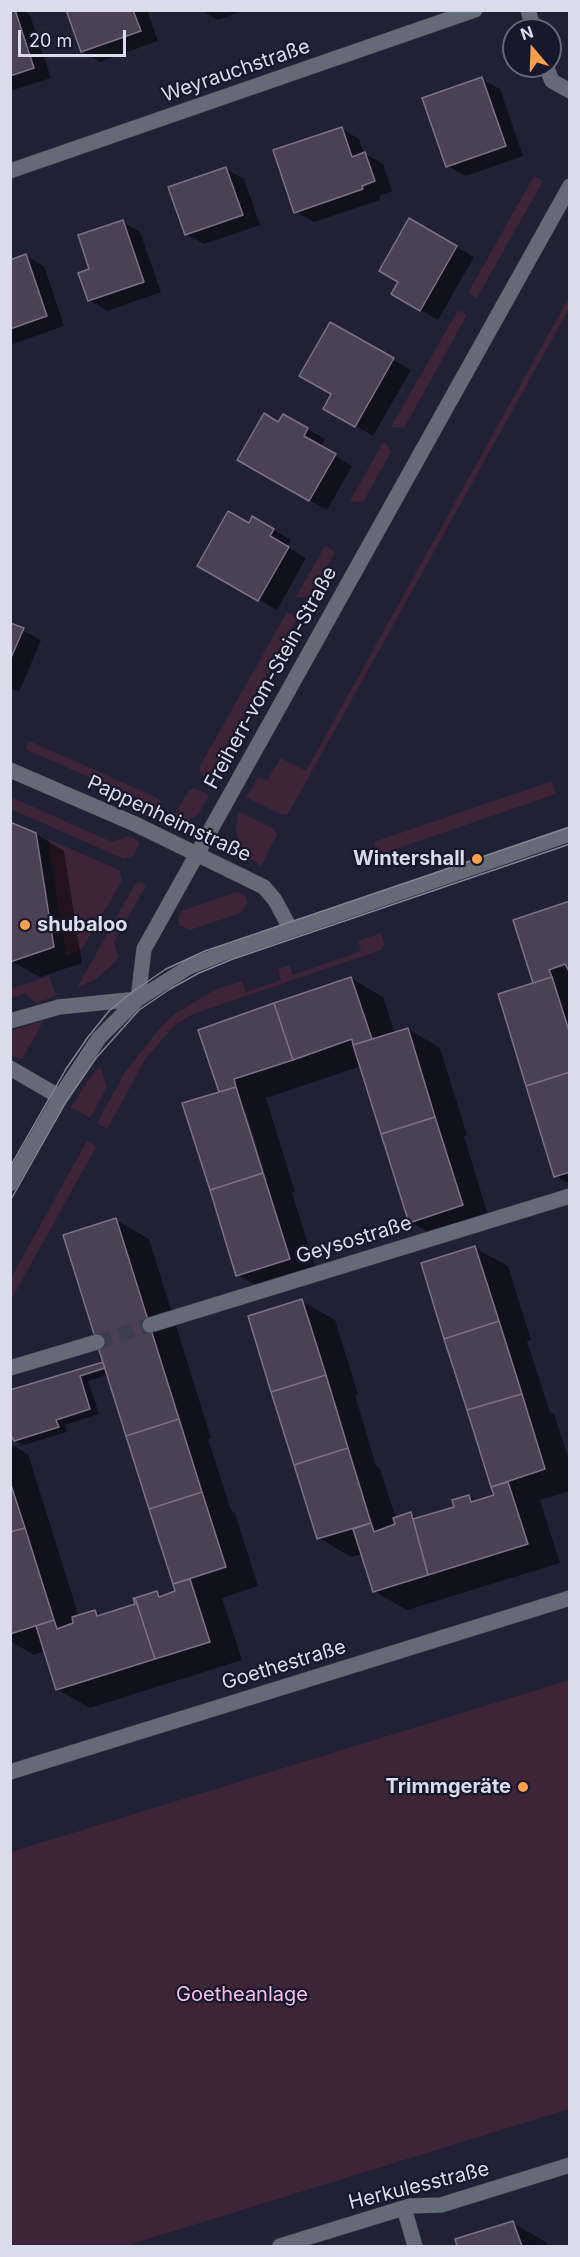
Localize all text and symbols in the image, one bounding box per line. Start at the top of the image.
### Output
scale bar [21,18,129,56]
north arrow [502,18,562,78]
text: N [518,21,536,44]
text: 20 m [29,30,72,51]
street label: Weyrauchstraße [159,34,313,108]
street label: Freiherr-vom-Stein-Straße [200,563,342,793]
street label: Pappenheimstraße [83,771,255,867]
place label: Wintershall [353,847,465,871]
marker: Wintershall [470,852,484,866]
place label: shubaloo [37,913,127,937]
marker: shubaloo [18,918,32,932]
street label: Geysostraße [293,1211,415,1269]
street label: Goethestraße [219,1635,349,1695]
place label: Trimmgeräte [385,1775,511,1799]
marker: Trimmgeräte [516,1780,530,1794]
park label: Goetheanlage [176,1983,308,2007]
street label: Herkulesstraße [346,2157,492,2215]

